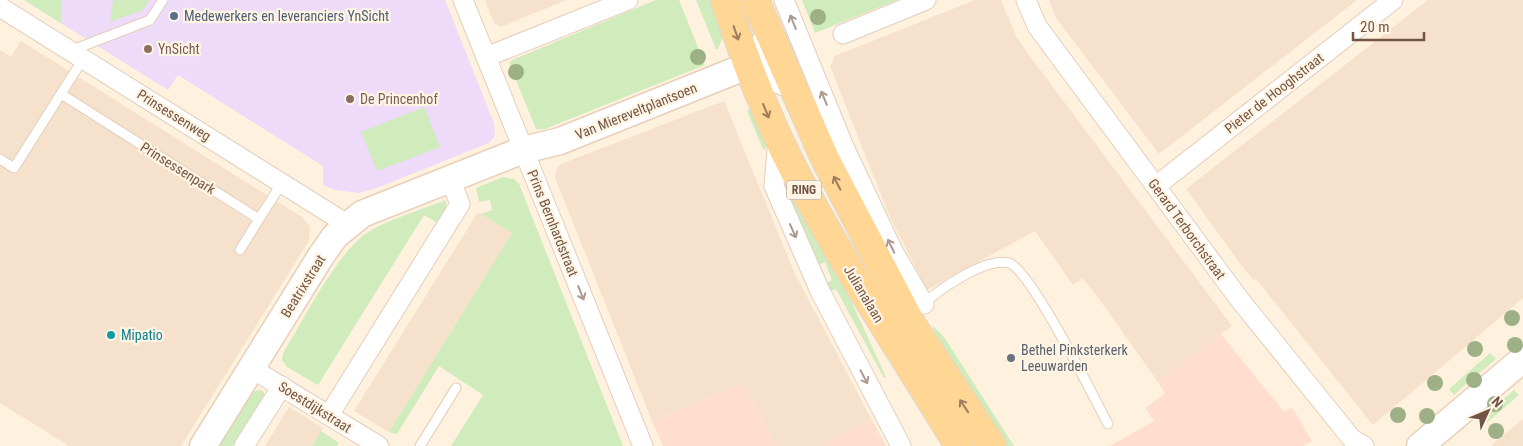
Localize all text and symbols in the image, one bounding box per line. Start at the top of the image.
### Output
place label: Medewerkers en leveranciers YnSicht [184,8,389,24]
marker: Medewerkers en leveranciers YnSicht [168,10,180,22]
scale bar [1353,10,1424,42]
one-way arrow [787,15,797,30]
text: 20 m [1360,18,1390,36]
one-way arrow [732,25,741,40]
place label: YnSicht [158,41,200,57]
marker: YnSicht [142,43,154,55]
street label: Pieter de Hooghstraat [1221,49,1327,137]
street label: Van Miereveltplantsoen [573,79,699,143]
street label: Prinsessenweg [134,86,214,144]
place label: De Princenhof [360,91,438,107]
one-way arrow [819,91,828,106]
marker: De Princenhof [344,93,356,105]
one-way arrow [762,103,771,118]
street label: Prinsessenpark [138,139,219,198]
street label: Prins Bernhardstraat [524,167,582,279]
one-way arrow [832,176,841,191]
street label: Gerard Terborchstraat [1145,176,1229,282]
road number: RING [786,180,822,200]
one-way arrow [789,223,799,238]
one-way arrow [885,239,895,254]
street label: Beatrixstraat [277,252,329,320]
street label: Julianalaan [841,263,887,325]
one-way arrow [577,284,586,300]
place label: Mipatio [121,327,163,343]
marker: Mipatio [105,329,117,341]
place label: Bethel Pinksterkerk Leeuwarden [1021,342,1129,374]
marker: Bethel Pinksterkerk Leeuwarden [1005,352,1017,364]
one-way arrow [860,369,869,384]
street label: Soestdijkstraat [276,378,354,436]
north arrow [1463,386,1513,436]
text: N [1489,393,1506,411]
one-way arrow [959,400,969,414]

